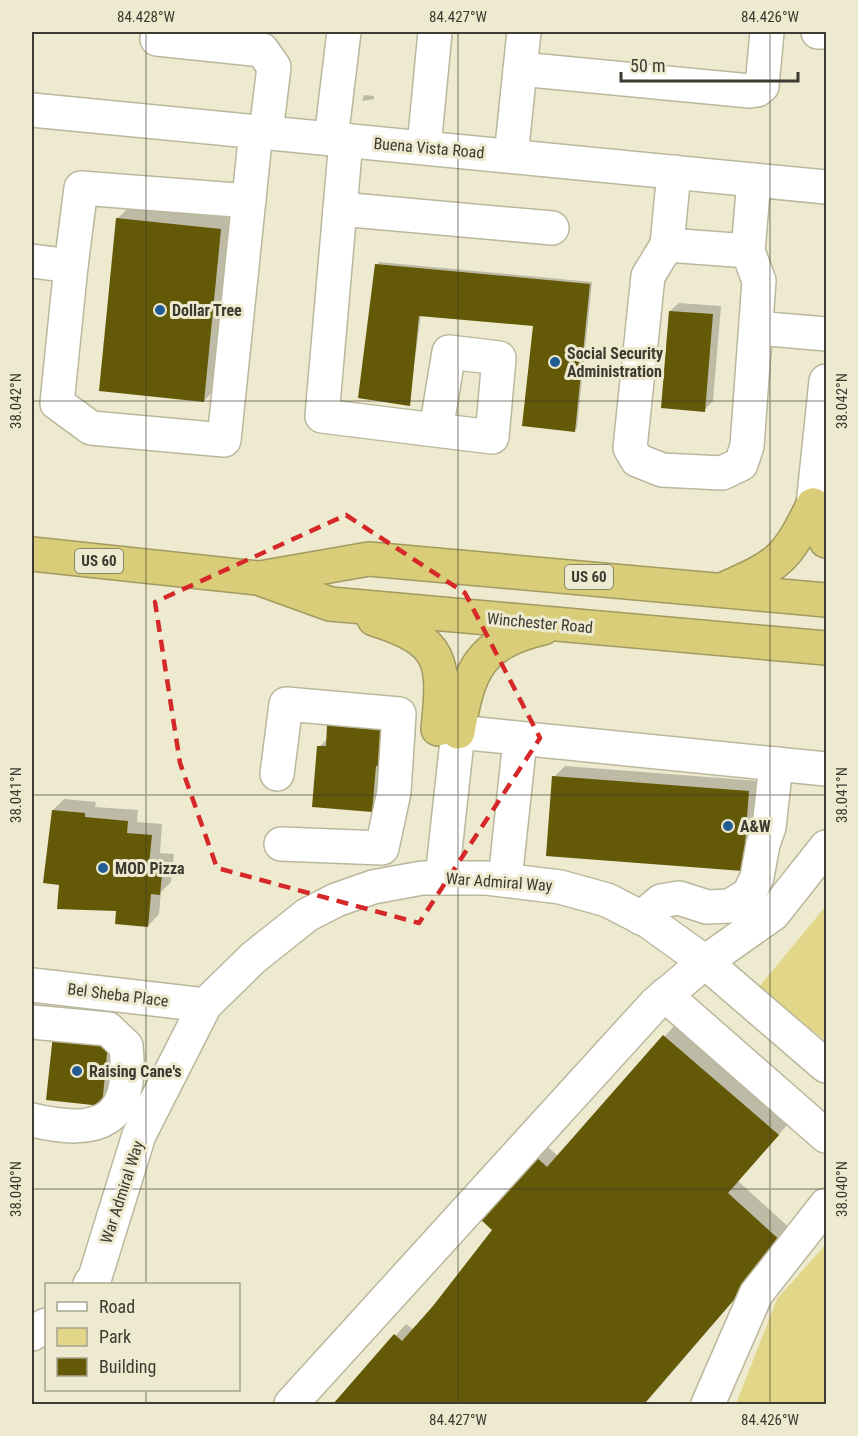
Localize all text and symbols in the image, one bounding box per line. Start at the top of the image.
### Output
text: 84.428°W [117,8,176,26]
text: 84.427°W [429,8,488,26]
text: 84.426°W [741,8,800,26]
scale bar [621,45,798,83]
text: 50 m [630,55,665,76]
street label: Buena Vista Road [373,134,485,162]
place label: Dollar Tree [172,301,242,320]
marker: Dollar Tree [153,303,167,317]
place label: Social Security Administration [567,344,663,381]
marker: Social Security Administration [548,355,562,369]
text: 38.042°N [7,373,25,429]
text: 38.042°N [833,373,851,429]
road number: US 60 [75,549,123,573]
road number: US 60 [565,565,613,589]
street label: Winchester Road [486,609,594,637]
text: 38.041°N [7,767,25,823]
text: 38.041°N [833,767,851,823]
place label: A&W [740,817,771,836]
marker: A&W [721,819,735,833]
place label: MOD Pizza [115,859,185,878]
marker: MOD Pizza [96,861,110,875]
street label: War Admiral Way [445,869,553,895]
street label: Bel Sheba Place [67,979,169,1011]
place label: Raising Cane's [89,1062,182,1081]
marker: Raising Cane's [70,1064,84,1078]
street label: War Admiral Way [96,1138,148,1246]
text: 38.040°N [7,1161,25,1217]
text: 38.040°N [833,1161,851,1217]
legend [45,1283,240,1391]
text: Road [99,1296,135,1317]
text: Park [99,1326,131,1347]
text: Building [99,1356,156,1377]
text: 84.427°W [429,1411,488,1429]
text: 84.426°W [741,1411,800,1429]

